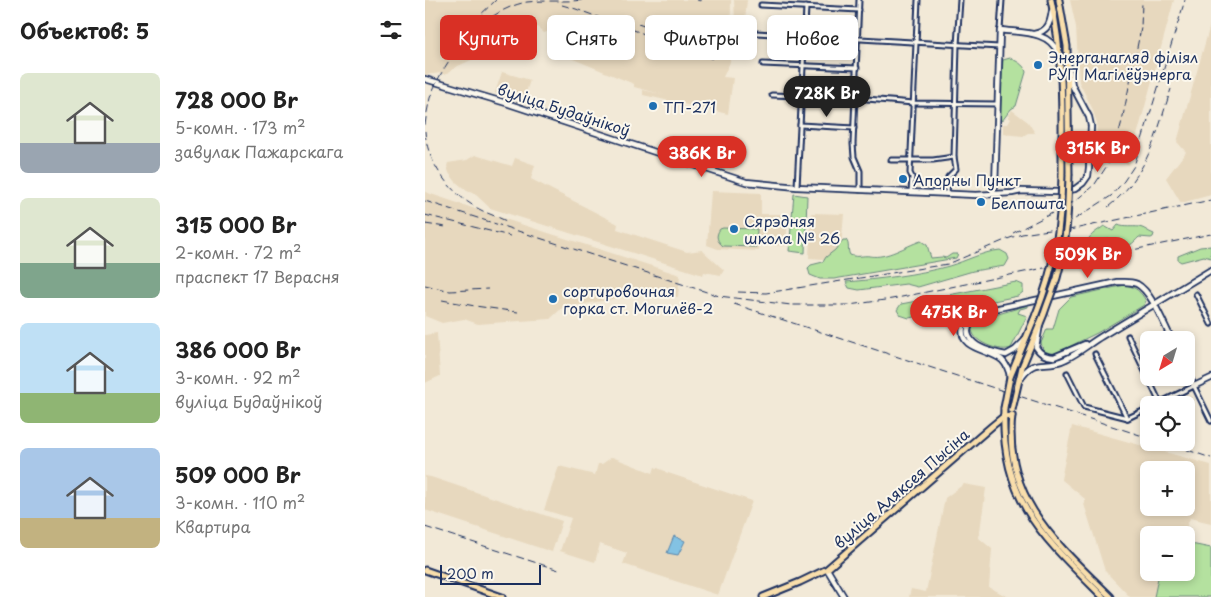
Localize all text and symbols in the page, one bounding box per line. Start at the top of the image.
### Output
text: Объектов: 5 [20,14,149,46]
chip: Купить [440,15,537,60]
chip: Снять [547,15,635,60]
chip: Фильтры [645,15,757,60]
chip: Новое [767,15,858,60]
icon: filters [377,16,405,44]
place label: Энерганагляд філіял РУП Магілёўэнерга [1048,45,1198,85]
marker: Энерганагляд філіял РУП Магілёўэнерга [1032,59,1044,71]
pin: 728K Br [781,76,873,118]
street label: вуліца Будаўнікоў [495,77,633,141]
text: 728K Br [794,80,860,104]
text: 728 000 Br [175,83,298,115]
icon: home [60,93,120,153]
place label: ТП-271 [663,95,716,118]
marker: ТП-271 [647,100,659,112]
text: 5-комн. · 173 m² [175,115,305,139]
pin: 315K Br [1052,130,1144,173]
text: 315K Br [1066,135,1130,159]
pin: 386K Br [656,136,748,178]
text: завулак Пажарскага [175,139,343,163]
text: 386K Br [668,140,736,164]
place label: Апорны Пункт [913,168,1022,191]
marker: Апорны Пункт [897,173,909,185]
place label: Белпошта [991,191,1065,214]
marker: Белпошта [975,196,987,208]
text: 315 000 Br [175,208,296,240]
place label: Сярэдняя школа № 26 [744,209,840,249]
icon: home [60,218,120,278]
marker: Сярэдняя школа № 26 [728,223,740,235]
pin: 509K Br [1042,236,1134,279]
text: 2-комн. · 72 m² [175,240,302,264]
text: 509K Br [1055,241,1121,265]
text: праспект 17 Верасня [175,264,340,288]
place label: сортировочная горка ст. Могилёв-2 [563,279,713,319]
marker: сортировочная горка ст. Могилёв-2 [547,293,559,305]
pin: 475K Br [908,294,1000,337]
text: 475K Br [921,299,987,323]
north arrow [1140,331,1195,386]
map controls [1140,331,1195,581]
text: 386 000 Br [175,333,301,365]
icon: home [60,343,120,403]
text: 3-комн. · 92 m² [175,365,300,389]
text: вуліца Будаўнікоў [175,389,322,413]
button: locate [1140,396,1195,451]
street label: вуліца Аляксея Пысіна [828,422,974,554]
text: 509 000 Br [175,458,301,490]
button: + [1140,461,1195,516]
icon: home [60,468,120,528]
text: 3-комн. · 110 m² [175,490,305,514]
text: Квартира [175,514,250,538]
button: − [1140,526,1195,581]
scale bar [440,562,541,585]
text: 200 m [447,563,494,584]

